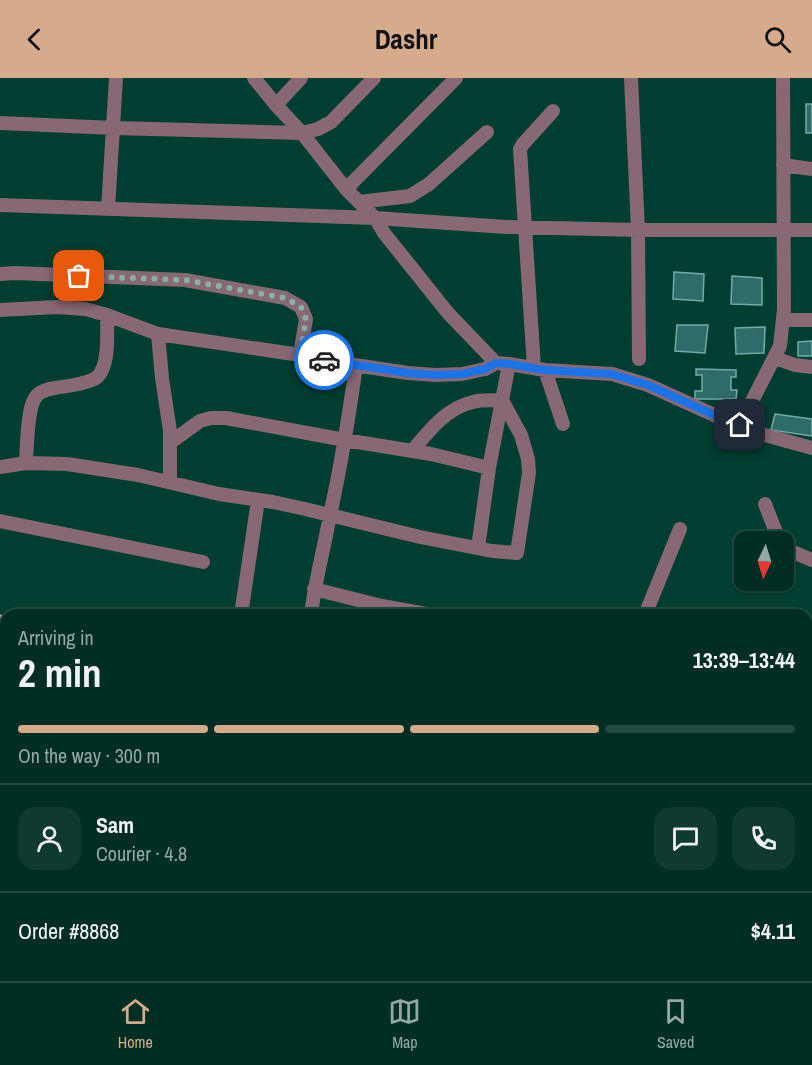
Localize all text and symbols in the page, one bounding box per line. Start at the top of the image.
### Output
text: Dashr [375,21,437,57]
icon: back [18,23,51,56]
icon: search [761,23,794,56]
pin [53,250,104,301]
icon: bag [62,259,95,292]
courier [294,330,354,390]
icon: car [308,344,341,377]
pin [714,399,765,450]
icon: home [723,408,756,441]
north arrow [734,531,794,591]
map controls [734,531,794,591]
text: Arriving in [18,624,94,651]
text: 13:39–13:44 [693,645,795,675]
text: 2 min [18,647,102,699]
text: On the way · 300 m [18,742,160,769]
button: person [18,807,81,870]
button: chat [654,807,717,870]
button: phone [732,807,795,870]
text: Sam [96,810,134,840]
text: Courier · 4.8 [96,840,187,867]
text: Order #8868 [18,916,119,946]
text: $4.11 [751,916,795,946]
tab: Home [118,995,153,1053]
tab: Map [388,995,421,1053]
tab: Saved [657,995,694,1053]

